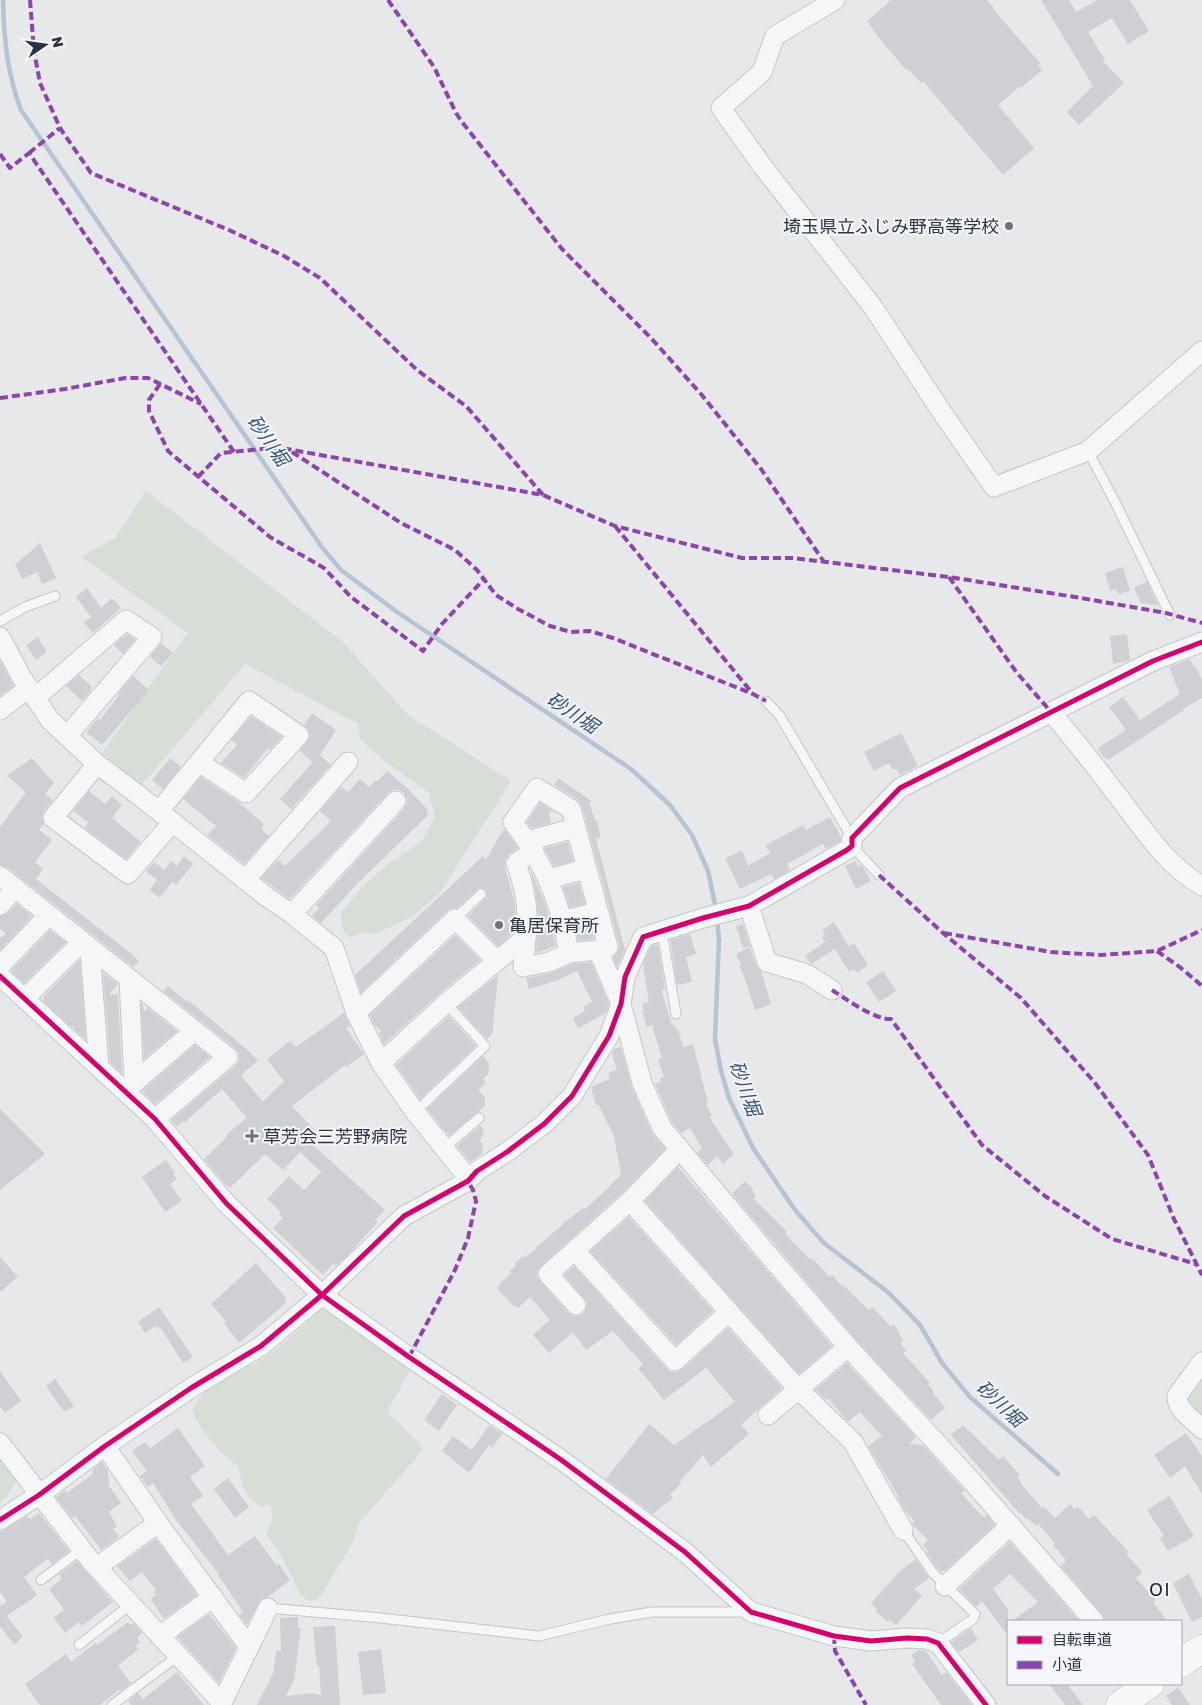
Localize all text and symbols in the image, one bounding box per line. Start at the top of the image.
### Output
north arrow [20,20,70,70]
text: N [49,35,68,49]
place label: 埼玉県立ふじみ野高等学校 [783,215,999,237]
marker: 埼玉県立ふじみ野高等学校 [1003,220,1015,232]
water label: 砂川堀 [243,410,296,472]
water label: 砂川堀 [543,687,606,739]
place label: 亀居保育所 [509,914,599,936]
marker: 亀居保育所 [493,919,505,931]
water label: 砂川堀 [725,1057,768,1122]
place label: 草芳会三芳野病院 [263,1125,407,1147]
marker: 草芳会三芳野病院 [245,1129,259,1143]
water label: 砂川堀 [972,1375,1032,1433]
district label: OI [1149,1577,1171,1600]
legend [1007,1620,1182,1685]
text: 自転車道 [1052,1630,1112,1648]
text: 小道 [1052,1655,1082,1673]

